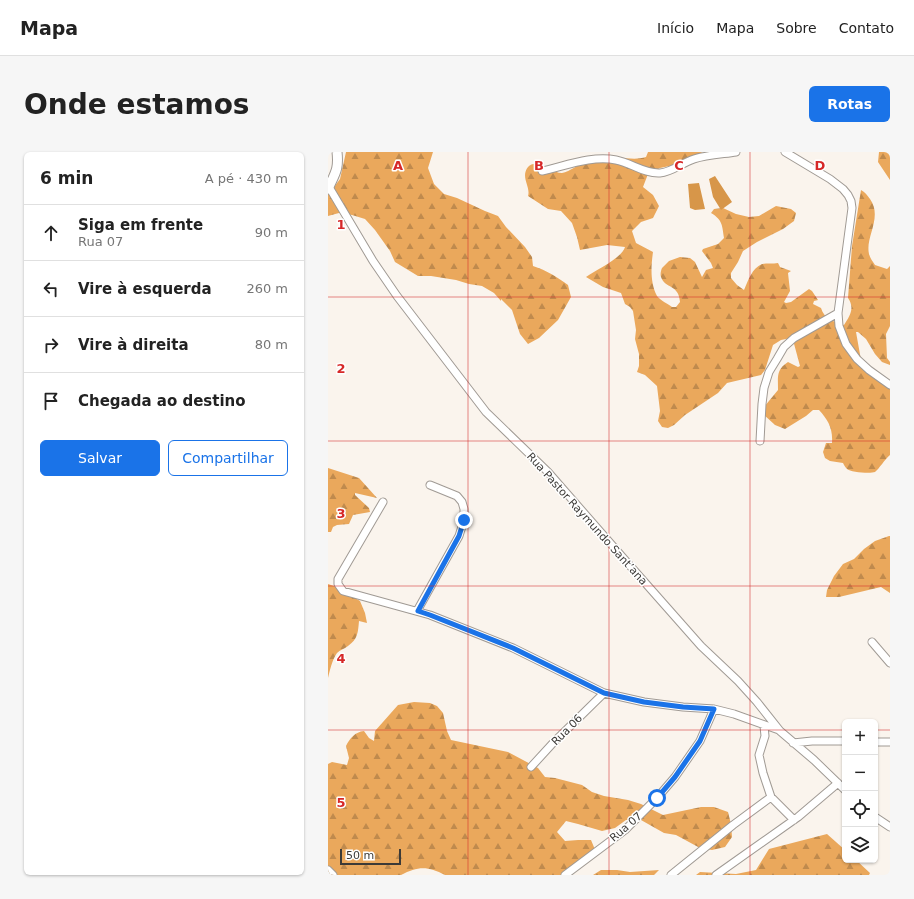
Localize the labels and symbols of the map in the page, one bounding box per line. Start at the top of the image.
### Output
text: A [393,158,403,173]
text: B [534,158,544,173]
text: C [674,158,684,173]
text: D [815,158,826,173]
text: 1 [336,217,346,232]
text: 2 [336,361,346,376]
street label: Rua Pastor Raymundo Sant’ana [524,450,650,588]
text: 3 [336,506,346,521]
route end [455,511,473,529]
text: 4 [336,651,346,666]
street label: Rua 06 [549,712,585,748]
route start [648,789,666,807]
text: 5 [336,795,346,810]
street label: Rua 07 [607,810,645,844]
scale bar [340,847,401,866]

